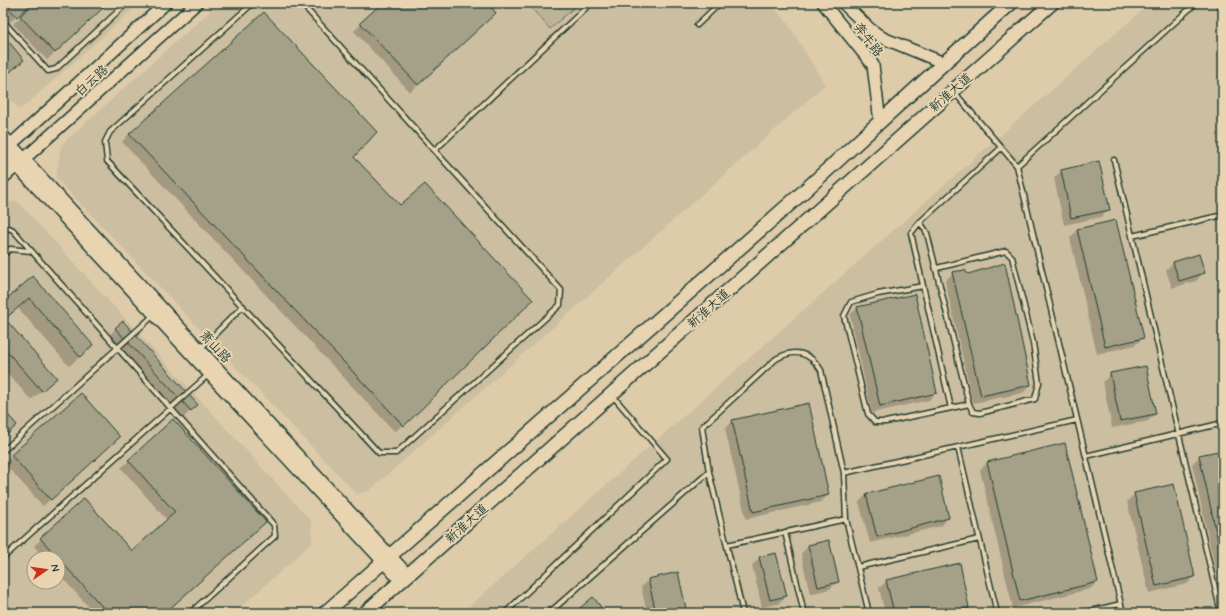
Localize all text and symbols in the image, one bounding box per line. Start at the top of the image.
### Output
street label: 奔牛路 [849,19,886,61]
street label: 白云路 [72,62,112,100]
street label: 新淮大道 [926,70,976,117]
street label: 新淮大道 [684,285,734,333]
street label: 萧山路 [195,327,234,367]
street label: 新淮大道 [442,500,492,548]
north arrow [26,550,66,590]
text: N [47,563,62,573]

